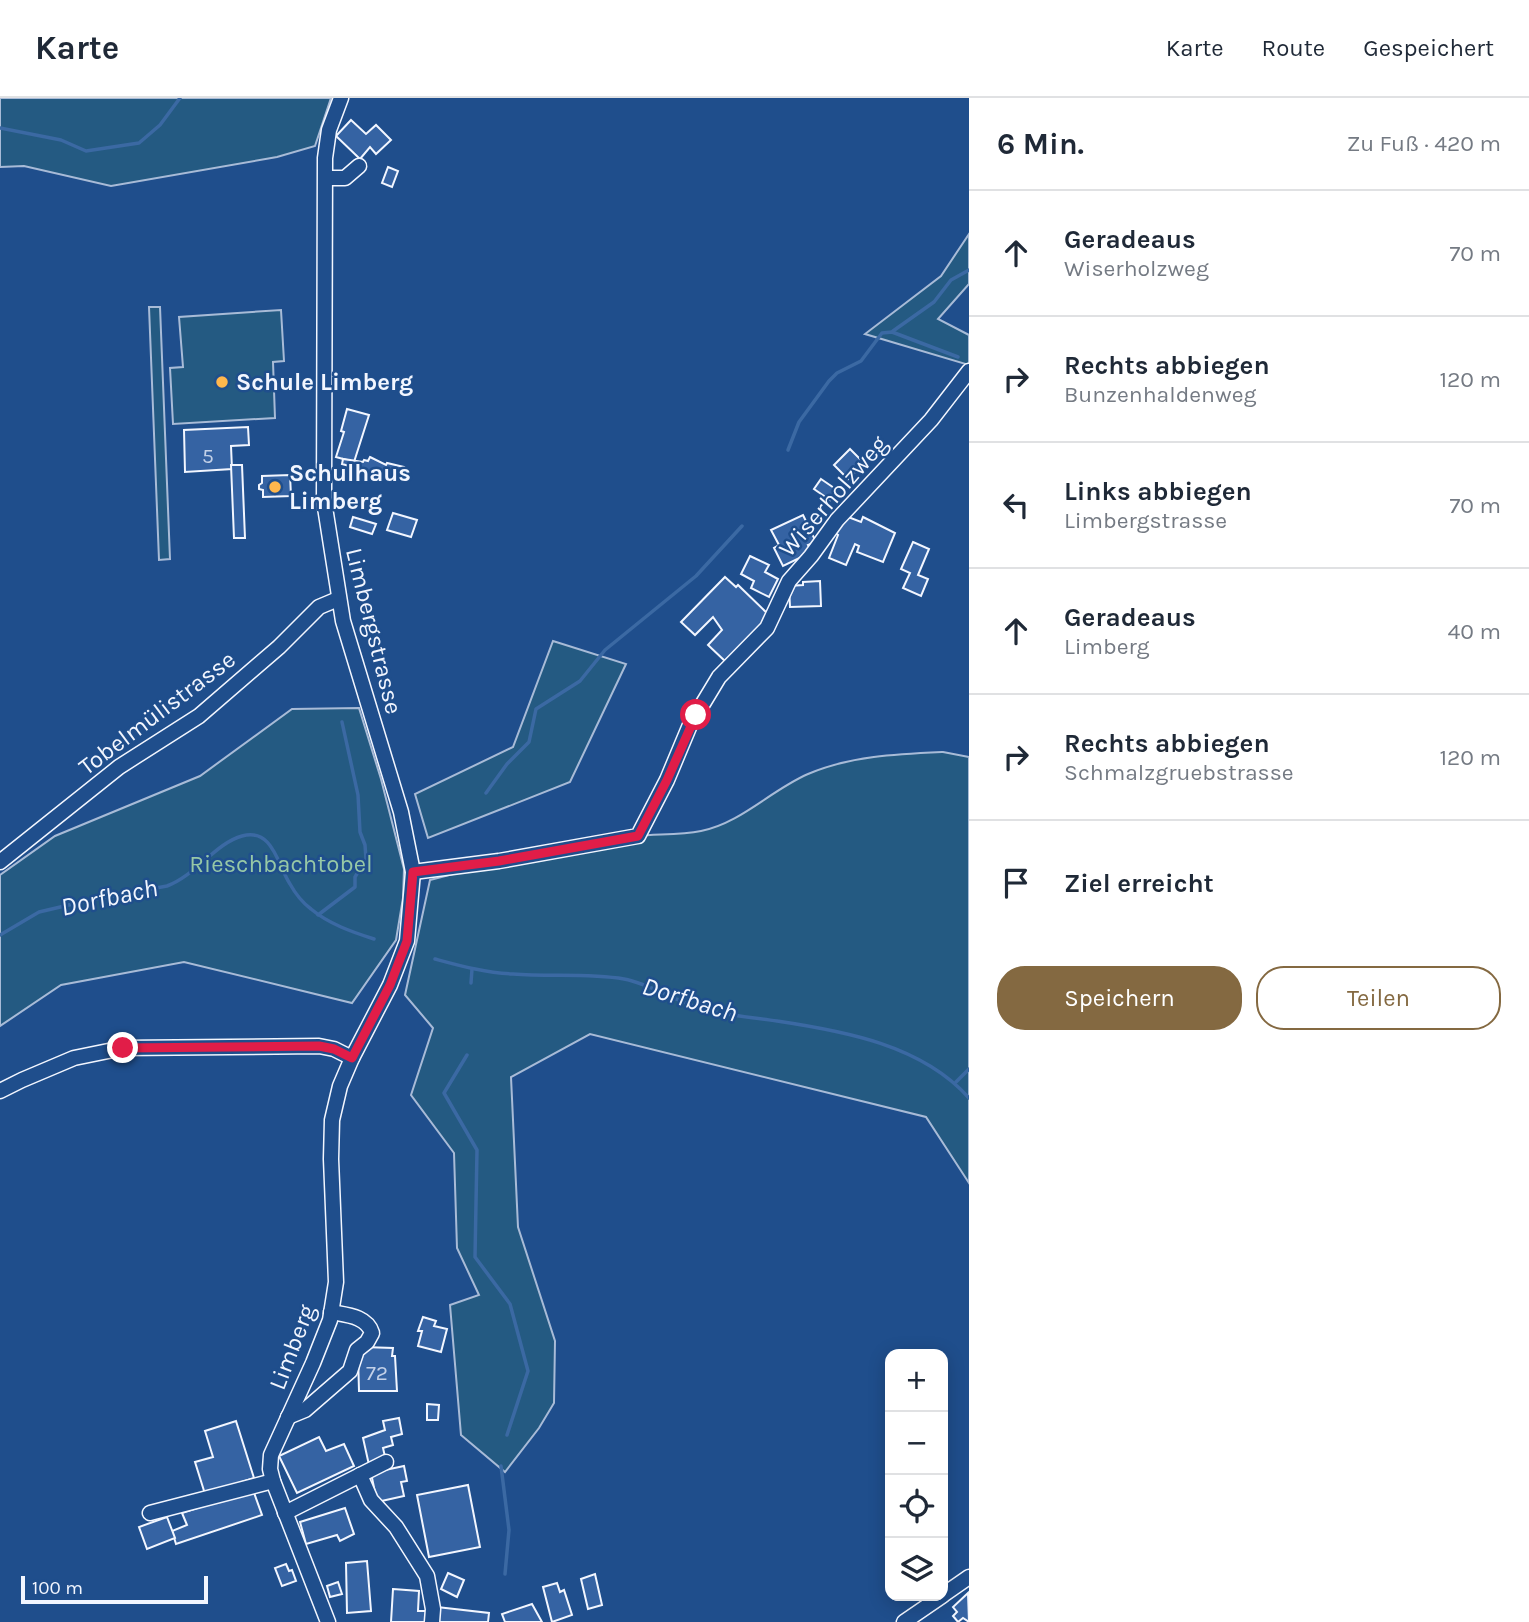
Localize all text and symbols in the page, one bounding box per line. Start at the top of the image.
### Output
text: Karte [35,29,119,67]
text: Karte [1166,34,1224,62]
text: Route [1262,34,1325,62]
text: Gespeichert [1363,34,1494,62]
text: 6 Min. [997,126,1084,162]
text: Zu Fuß · 420 m [1347,130,1501,157]
text: Geradeaus [1064,224,1196,255]
icon: ahead [997,234,1035,272]
text: 70 m [1450,240,1501,267]
text: Wiserholzweg [1064,255,1209,282]
text: Rechts abbiegen [1064,350,1270,381]
icon: right [997,360,1035,398]
text: 120 m [1439,366,1501,393]
place label: Schule Limberg [236,368,413,396]
marker: Schule Limberg [214,374,230,390]
text: Bunzenhaldenweg [1064,381,1256,408]
street label: Wiserholzweg [773,429,893,562]
house number: 5 [202,444,214,468]
place label: Schulhaus Limberg [289,459,411,515]
text: Links abbiegen [1064,476,1252,507]
marker: Schulhaus Limberg [267,479,283,495]
icon: left [997,486,1035,524]
text: 70 m [1450,492,1501,519]
text: Limbergstrasse [1064,507,1227,534]
street label: Limbergstrasse [340,545,408,717]
text: Geradeaus [1064,602,1196,633]
icon: ahead [997,612,1035,650]
text: 40 m [1448,618,1501,645]
text: Limberg [1064,633,1150,660]
street label: Tobelmülistrasse [73,645,241,781]
route start [680,699,711,730]
text: Rechts abbiegen [1064,728,1270,759]
icon: right [997,738,1035,776]
text: 120 m [1439,744,1501,771]
text: Schmalzgruebstrasse [1064,759,1294,786]
park label: Rieschbachtobel [189,850,373,878]
icon: arrive [997,864,1035,902]
text: Ziel erreicht [1064,868,1214,899]
water label: Dorfbach [58,872,160,923]
button: Speichern [997,966,1242,1030]
button: Teilen [1256,966,1501,1030]
water label: Dorfbach [638,970,741,1029]
route end [107,1032,138,1063]
street label: Limberg [263,1300,321,1394]
map controls [885,1349,948,1601]
button: + [885,1349,948,1412]
house number: 72 [366,1361,388,1385]
button: − [885,1412,948,1475]
button: locate [885,1475,948,1538]
button: layers [885,1538,948,1601]
scale bar [21,1573,208,1605]
text: 100 m [32,1577,83,1599]

